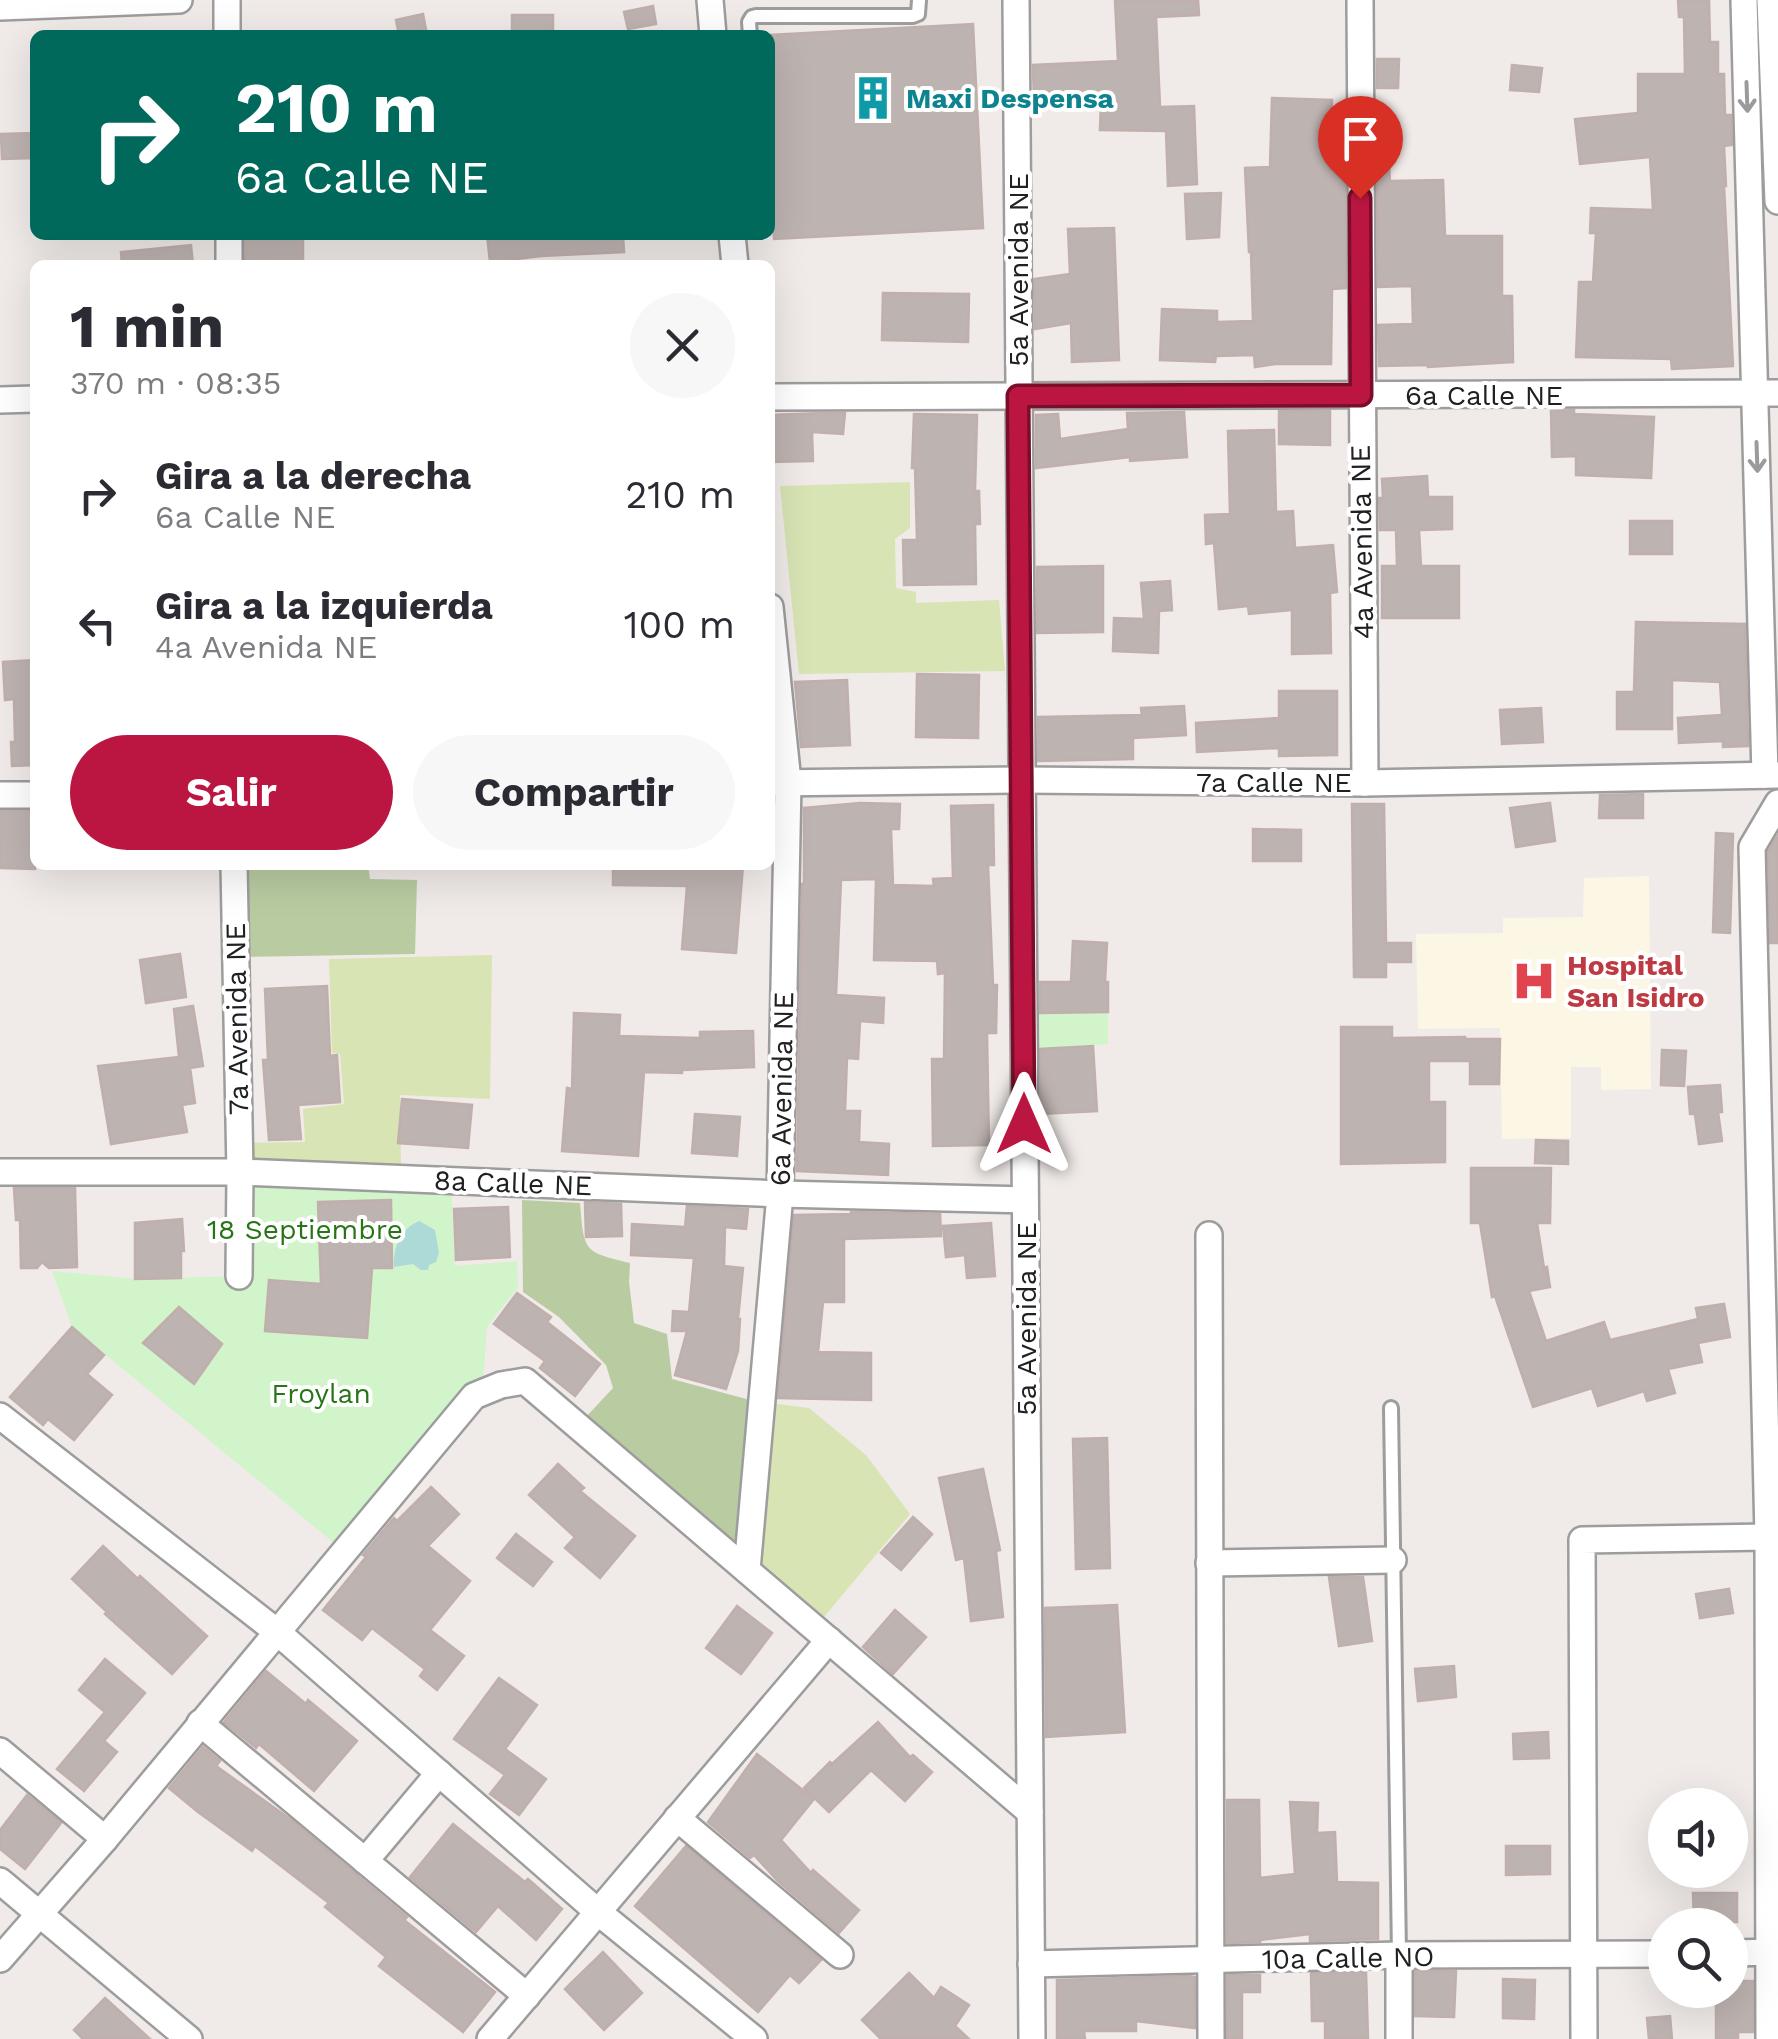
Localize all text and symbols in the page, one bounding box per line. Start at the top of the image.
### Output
text: 210 m [235,67,438,149]
icon: right [70,70,200,200]
building icon: Maxi Despensa [849,74,897,122]
one-way arrow [1737,81,1756,113]
place label: Maxi Despensa [906,82,1115,115]
pin [1318,96,1403,199]
icon: arrive [1333,111,1388,166]
text: 6a Calle NE [235,151,489,204]
street label: 5a Avenida NE [1002,173,1035,367]
text: 1 min [70,291,224,362]
button: close [630,293,735,398]
text: 370 m · 08:35 [70,364,281,402]
street label: 6a Calle NE [1405,379,1563,412]
one-way arrow [1747,441,1766,473]
street label: 4a Avenida NE [1344,444,1380,640]
text: Gira a la derecha [155,454,471,498]
icon: right [70,468,125,523]
text: 210 m [625,473,735,517]
text: 6a Calle NE [155,498,336,536]
text: Gira a la izquierda [155,584,493,628]
icon: left [70,598,125,653]
text: 100 m [624,603,735,647]
text: 4a Avenida NE [155,628,377,666]
button: Salir [70,735,393,850]
button: Compartir [413,735,735,850]
street label: 7a Calle NE [1196,766,1352,799]
street label: 7a Avenida NE [219,923,255,1115]
place label: Hospital San Isidro [1567,949,1705,1014]
hospital icon: Hospital San Isidro [1510,957,1558,1005]
street label: 6a Avenida NE [764,992,800,1186]
position arrow [972,1072,1076,1176]
street label: 8a Calle NE [433,1164,593,1202]
park label: 18 Septiembre [207,1213,403,1246]
street label: 5a Avenida NE [1010,1222,1043,1416]
park label: Froylan [271,1377,371,1410]
map controls [1648,1788,1748,2008]
button: sound [1648,1788,1748,1888]
button: search [1648,1908,1748,2008]
street label: 10a Calle NO [1261,1940,1435,1976]

